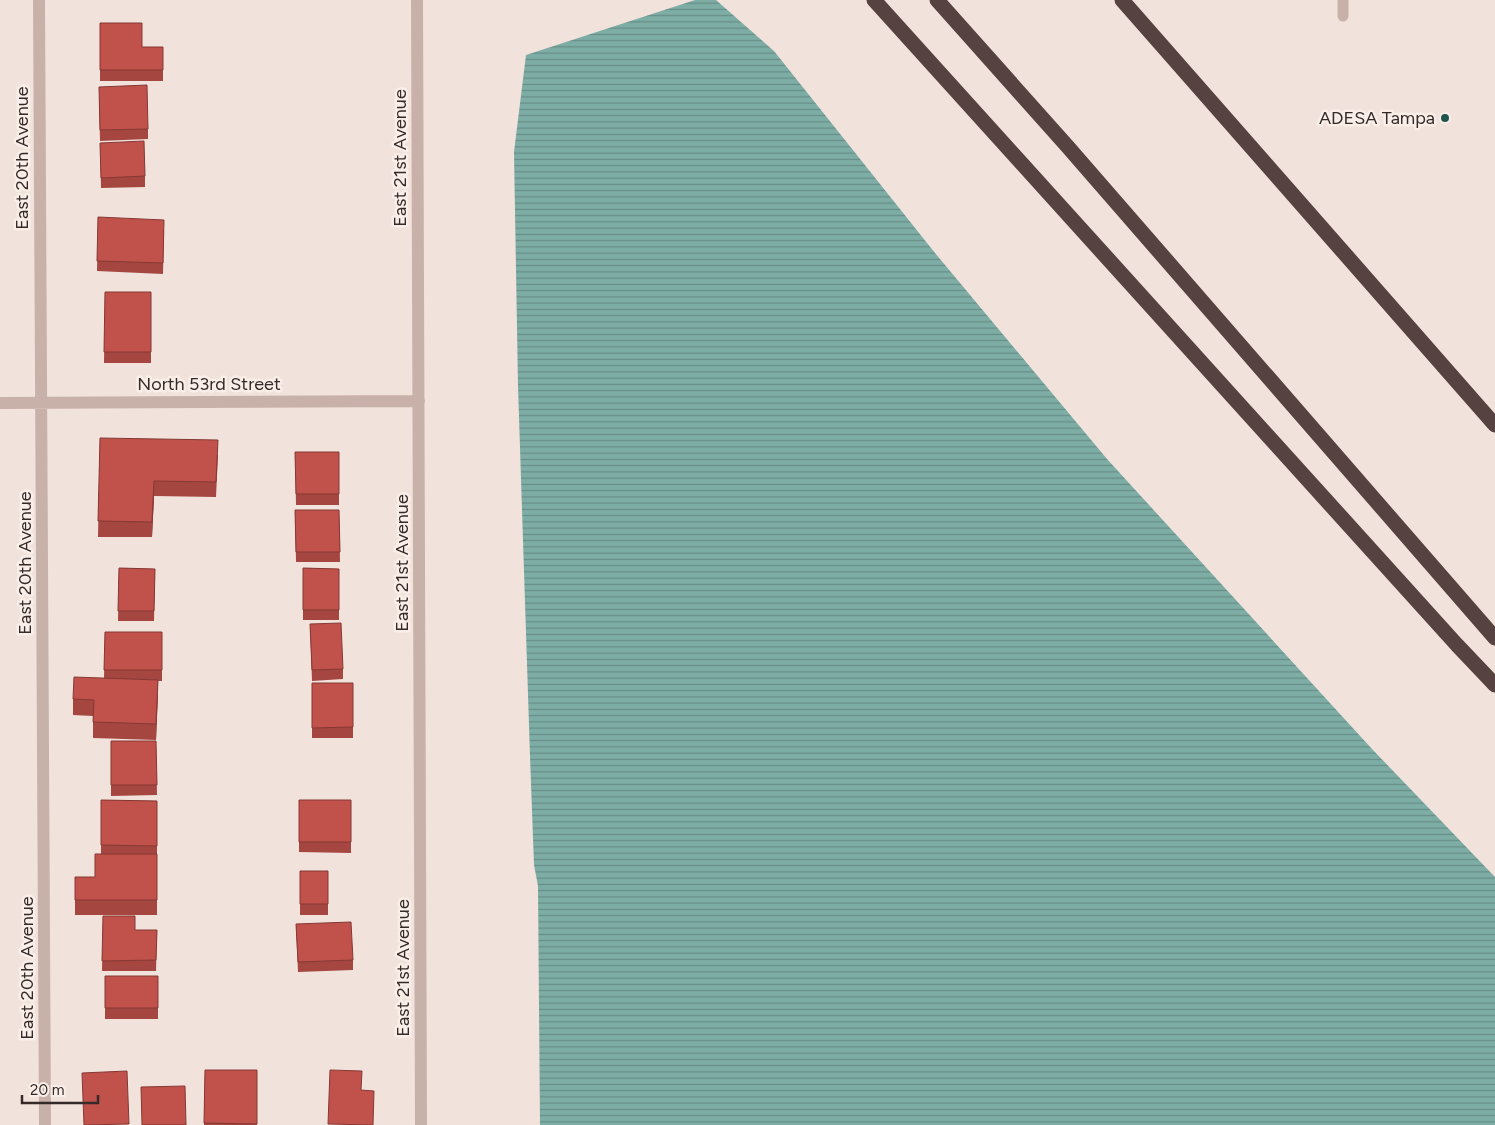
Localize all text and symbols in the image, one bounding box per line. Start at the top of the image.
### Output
street label: East 20th Avenue [11,86,33,230]
street label: East 21st Avenue [389,89,411,227]
place label: ADESA Tampa [1319,107,1435,129]
marker: ADESA Tampa [1439,112,1451,124]
street label: North 53rd Street [137,373,281,395]
street label: East 20th Avenue [14,491,36,635]
street label: East 21st Avenue [391,494,413,632]
street label: East 20th Avenue [16,896,38,1040]
street label: East 21st Avenue [392,899,414,1037]
scale bar [22,1072,99,1104]
text: 20 m [30,1081,64,1099]

